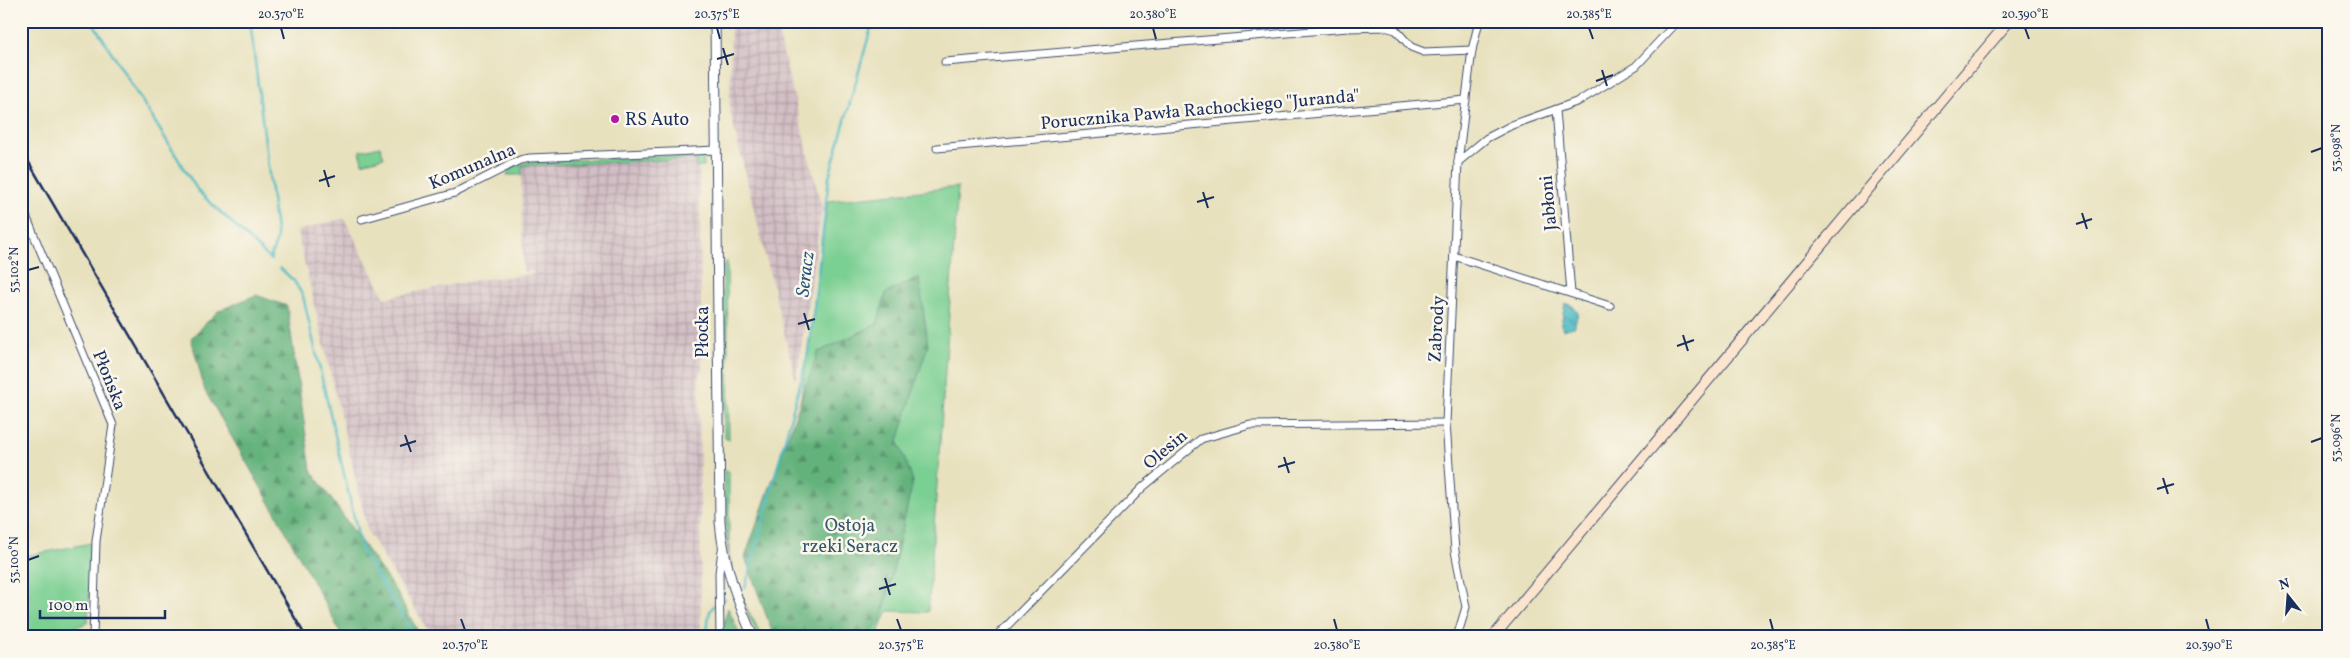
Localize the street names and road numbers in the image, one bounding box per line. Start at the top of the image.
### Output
street label: Porucznika Pawła Rachockiego "Juranda" [1040,84,1361,137]
street label: Komunalna [425,138,520,197]
street label: Jabłoni [1535,174,1564,232]
street label: Zabrody [1423,295,1452,363]
street label: Płocka [691,306,716,358]
street label: Płońska [85,347,132,414]
street label: Olesin [1138,424,1194,476]

